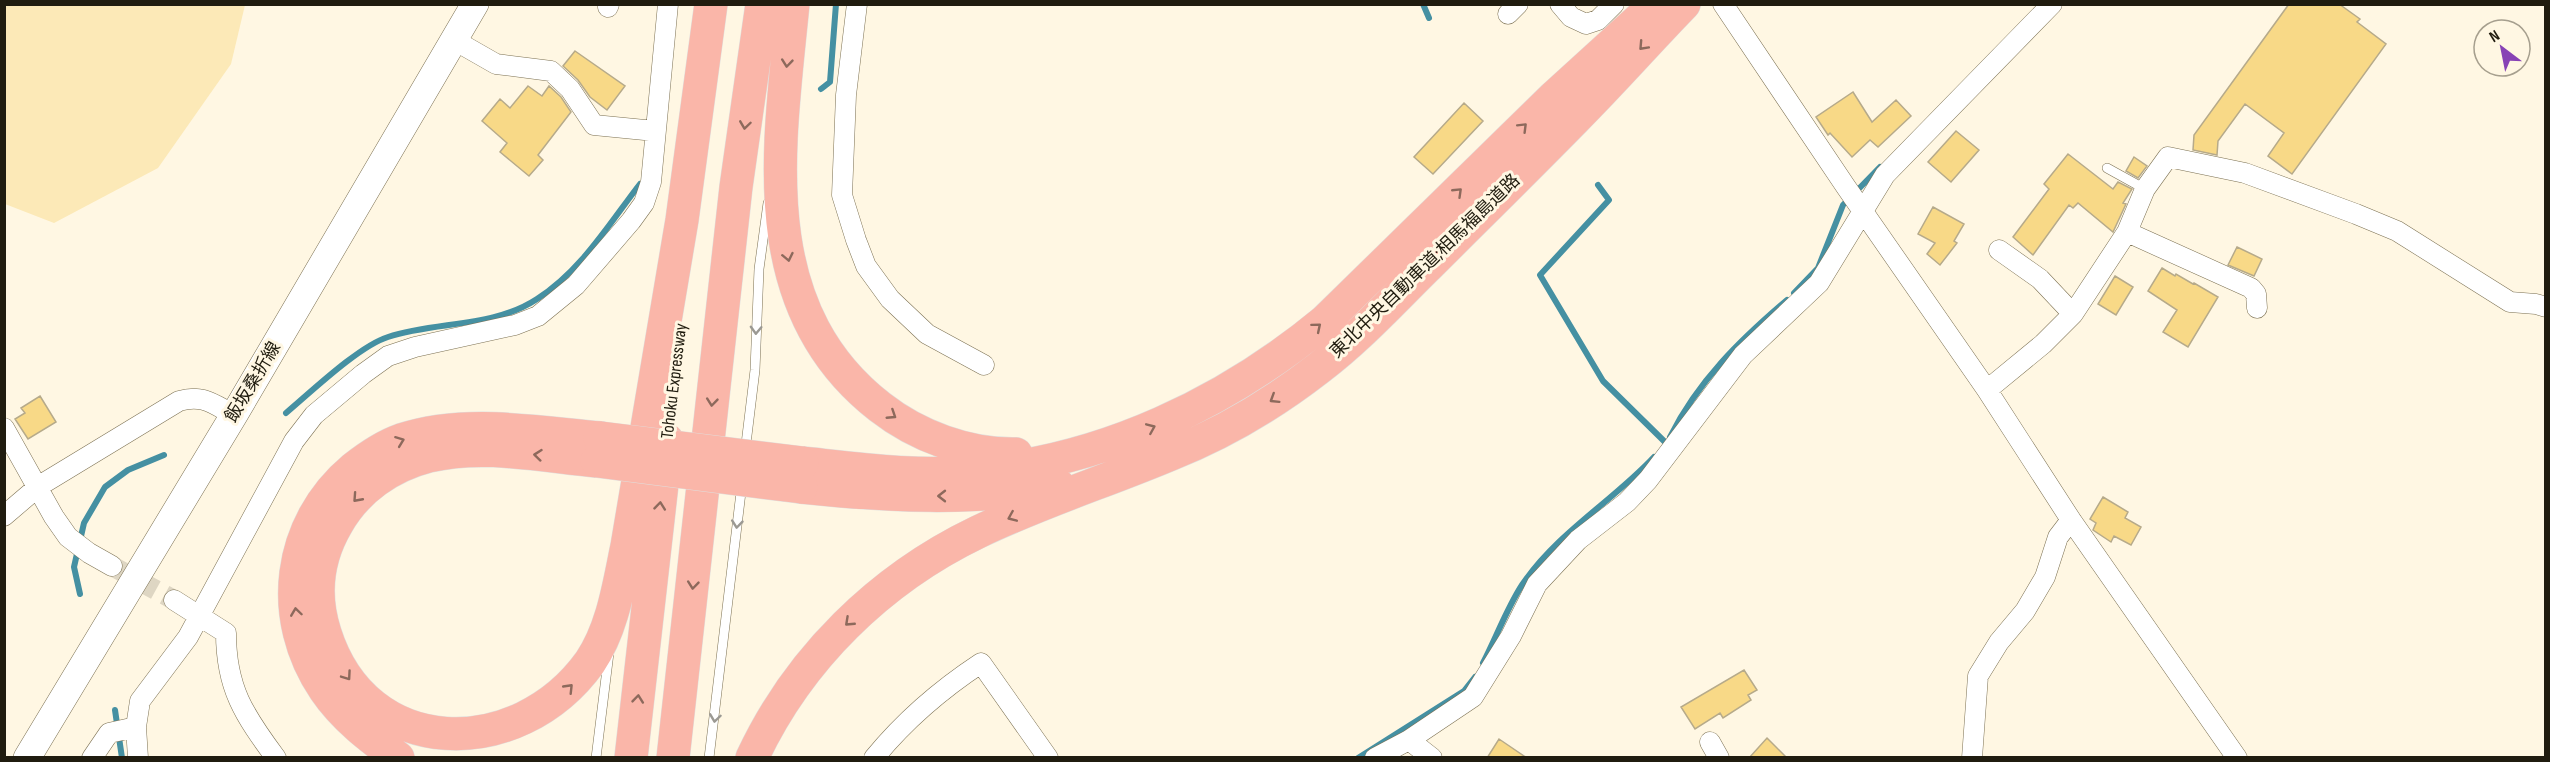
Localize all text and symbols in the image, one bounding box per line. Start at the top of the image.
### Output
north arrow [2472,18,2532,78]
text: N [2486,26,2504,47]
one-way arrow [1640,39,1651,50]
one-way arrow [781,58,794,67]
one-way arrow [739,120,751,129]
one-way arrow [1517,123,1527,134]
street label: 東北中央自動車道;相馬福島道路 [1326,170,1524,362]
one-way arrow [1451,188,1461,199]
one-way arrow [781,251,794,261]
street label: Tohoku Expressway [657,322,692,440]
one-way arrow [1310,324,1321,335]
one-way arrow [750,326,763,335]
street label: 飯坂桑折線 [221,338,285,426]
one-way arrow [1270,392,1280,404]
one-way arrow [706,397,719,406]
one-way arrow [885,408,896,419]
one-way arrow [1145,423,1156,435]
one-way arrow [394,436,405,449]
one-way arrow [534,449,543,462]
one-way arrow [938,490,947,502]
one-way arrow [353,492,364,502]
one-way arrow [653,501,666,510]
one-way arrow [1008,510,1019,522]
one-way arrow [731,520,744,529]
one-way arrow [687,581,700,590]
one-way arrow [290,607,303,616]
one-way arrow [845,614,856,625]
one-way arrow [340,670,351,681]
one-way arrow [562,685,573,695]
one-way arrow [631,695,644,704]
one-way arrow [710,714,722,723]

